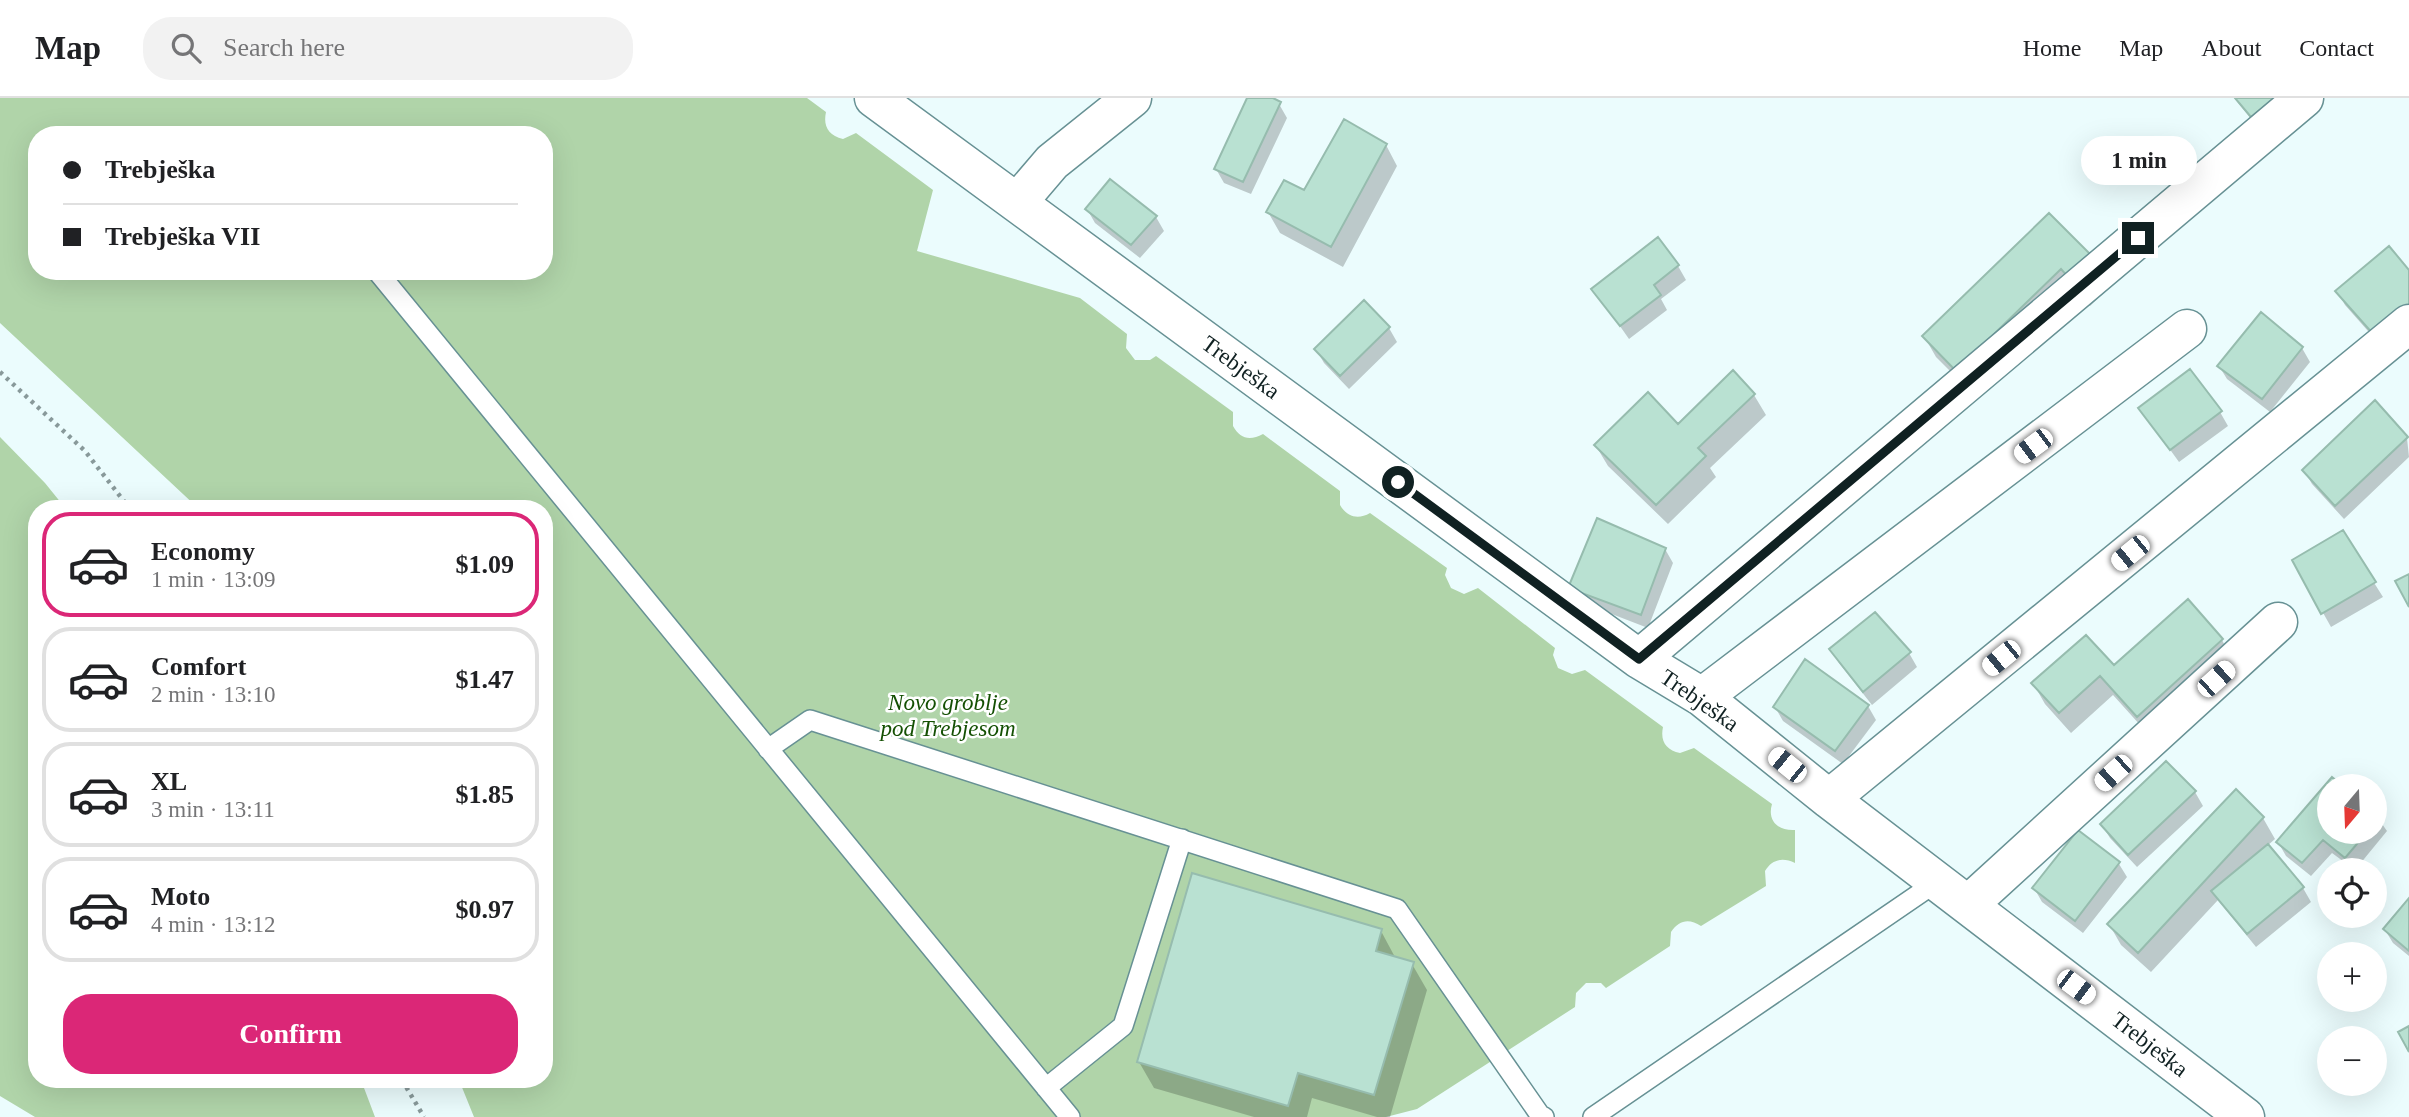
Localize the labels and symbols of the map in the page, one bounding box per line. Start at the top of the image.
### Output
callout: 1 min [2080,136,2196,186]
route end [2122,222,2154,254]
street label: Trebješka [1197,331,1284,404]
car [2010,425,2057,467]
route start [1382,466,1414,498]
car [2108,532,2153,574]
car [1979,637,2024,679]
car [2194,657,2239,701]
street label: Trebješka [1656,664,1744,736]
park label: Novo groblje pod Trebjesom [878,690,1016,741]
car [1765,744,1810,786]
car [2091,751,2136,795]
north arrow [2317,774,2387,844]
car [2053,966,2100,1008]
street label: Trebješka [2107,1007,2193,1082]

